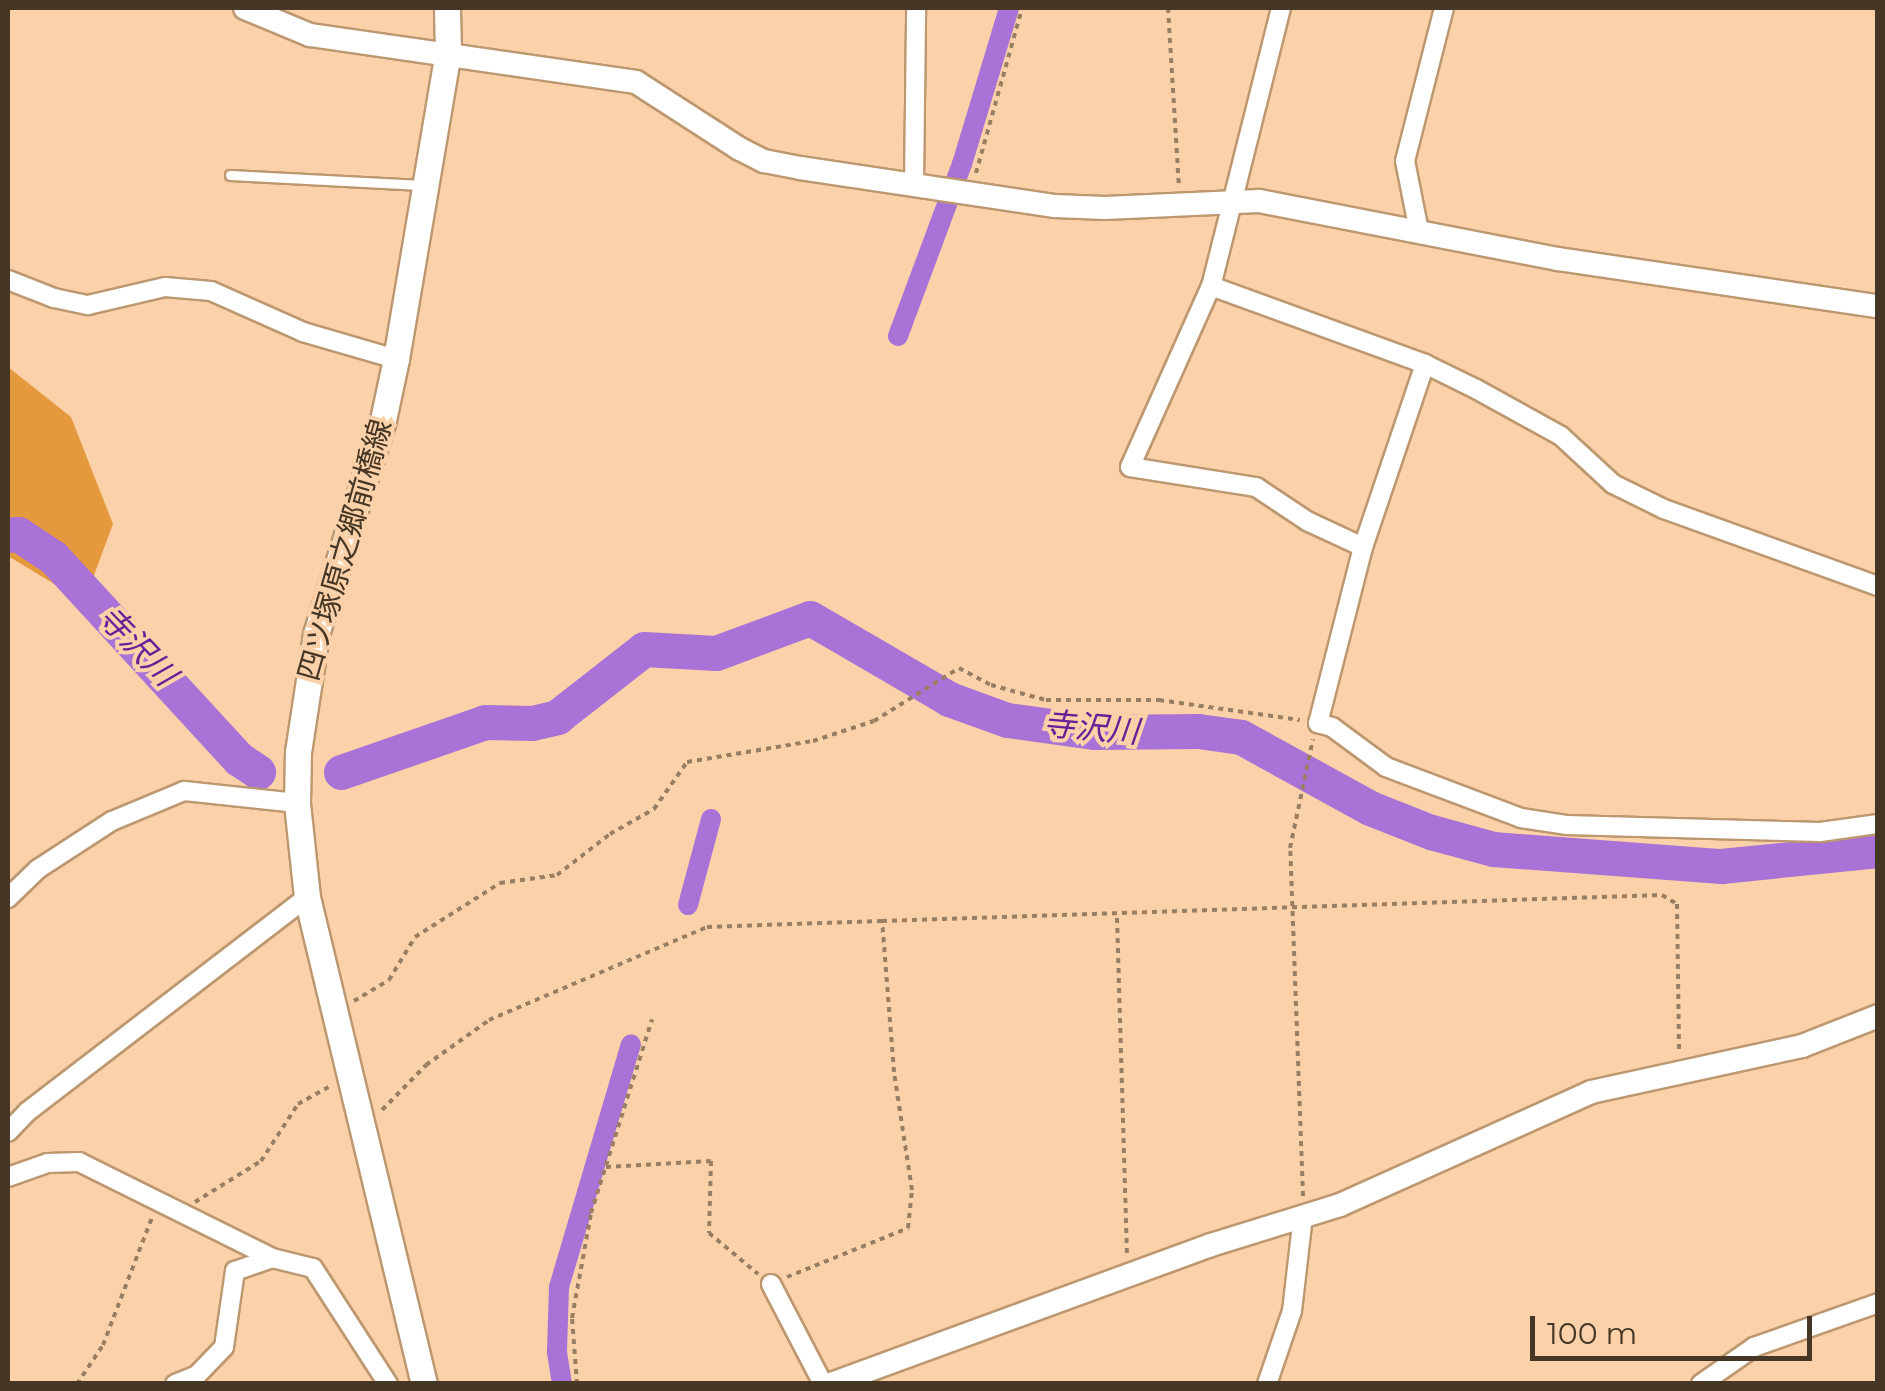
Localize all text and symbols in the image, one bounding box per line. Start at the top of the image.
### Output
street label: 四ツ塚原之郷前橋線 [290,415,400,685]
water label: 寺沢川 [90,598,184,694]
water label: 寺沢川 [1042,705,1140,751]
scale bar [1535,1296,1818,1358]
text: 100 m [1547,1315,1637,1352]

